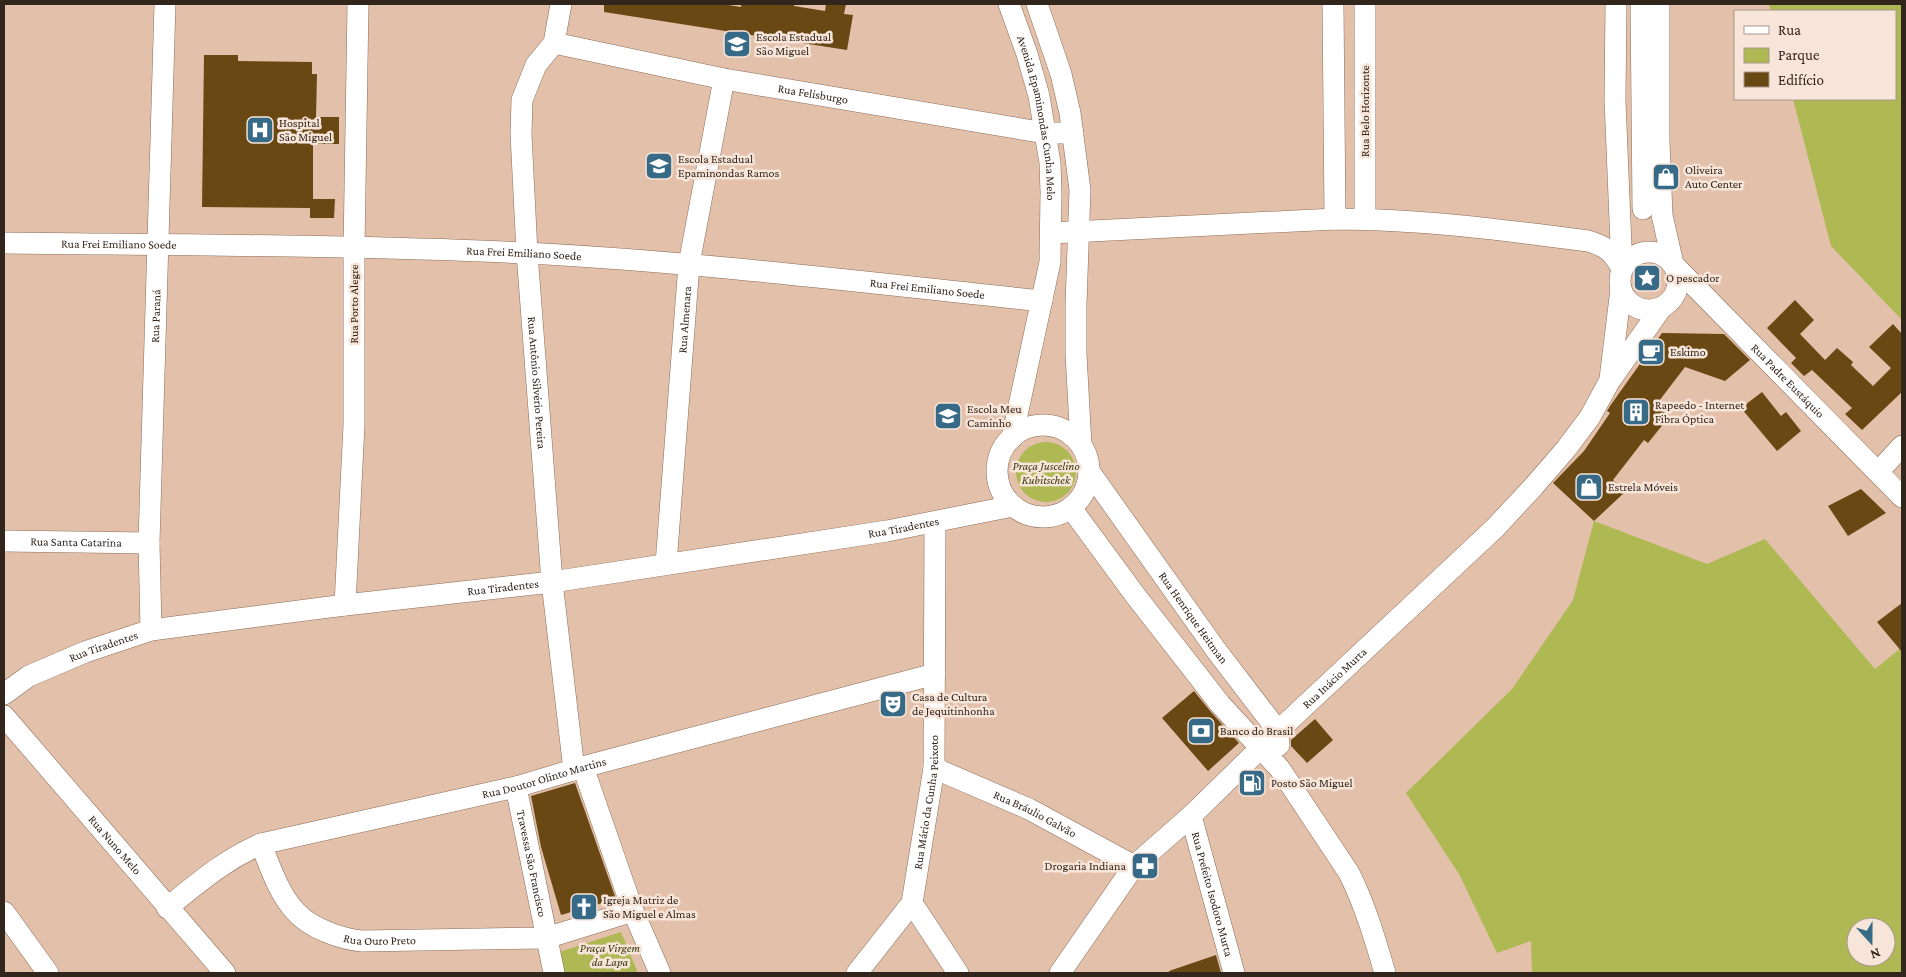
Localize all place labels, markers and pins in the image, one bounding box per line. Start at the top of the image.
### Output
school or university icon: Escola Estadual São Miguel [722,29,752,59]
place label: Escola Estadual São Miguel [756,30,831,58]
hospital icon: Hospital São Miguel [245,115,275,145]
place label: Hospital São Miguel [279,116,332,144]
school or university icon: Escola Estadual Epaminondas Ramos [644,151,674,181]
place label: Escola Estadual Epaminondas Ramos [678,152,780,180]
shop icon: Oliveira Auto Center [1651,162,1681,192]
place label: Oliveira Auto Center [1685,163,1743,191]
place icon: O pescador [1632,263,1662,293]
place label: O pescador [1666,271,1720,285]
cafe icon: Eskimo [1636,337,1666,367]
place label: Eskimo [1670,345,1706,359]
building icon: Rapeedo - Internet Fibra Óptica [1621,397,1651,427]
place label: Rapeedo - Internet Fibra Óptica [1655,398,1745,426]
school or university icon: Escola Meu Caminho [933,401,963,431]
place label: Escola Meu Caminho [967,402,1022,430]
shop icon: Estrela Móveis [1574,472,1604,502]
place label: Estrela Móveis [1608,480,1678,494]
theatre icon: Casa de Cultura de Jequitinhonha [878,689,908,719]
place label: Casa de Cultura de Jequitinhonha [912,690,995,718]
bank icon: Banco do Brasil [1186,716,1216,746]
place label: Banco do Brasil [1220,724,1293,738]
fuel station icon: Posto São Miguel [1237,768,1267,798]
place label: Posto São Miguel [1271,776,1353,790]
pharmacy icon: Drogaria Indiana [1130,851,1160,881]
place label: Drogaria Indiana [1044,859,1126,873]
church icon: Igreja Matriz de São Miguel e Almas [569,892,599,922]
place label: Igreja Matriz de São Miguel e Almas [603,893,696,921]

